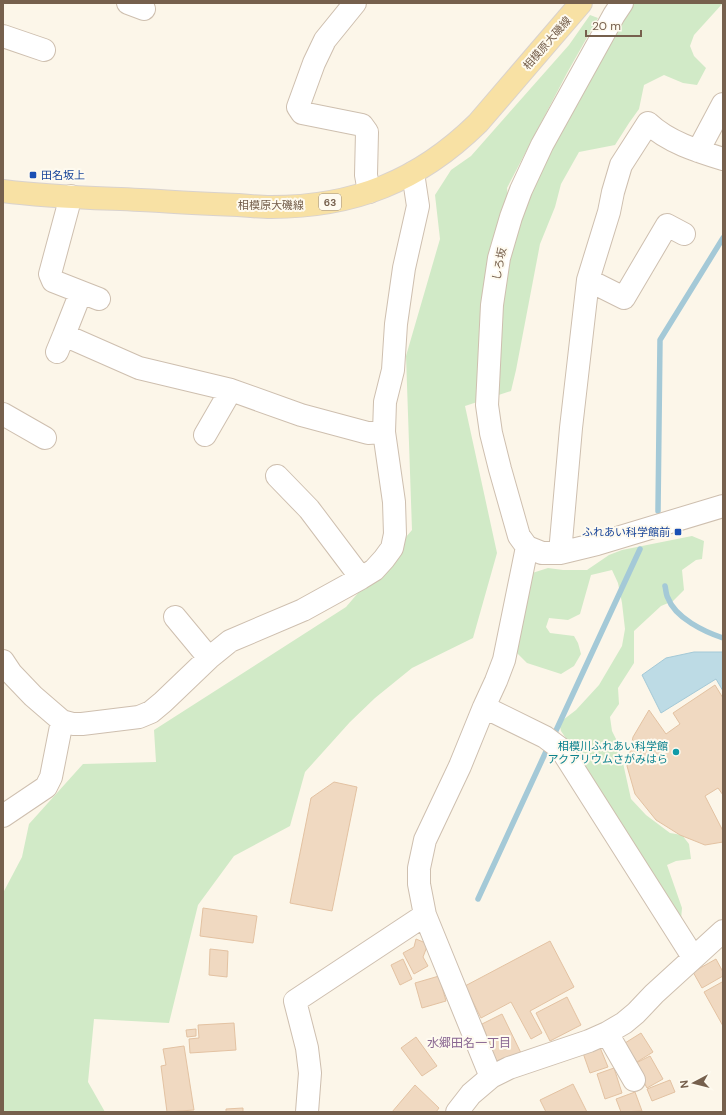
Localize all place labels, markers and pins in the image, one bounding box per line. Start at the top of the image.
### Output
place label: 田名坂上 [41,168,85,182]
marker: 田名坂上 [28,170,38,180]
place label: ふれあい科学館前 [582,525,670,539]
marker: ふれあい科学館前 [673,527,683,537]
place label: 相模川ふれあい科学館 アクアリウムさがみはら [548,739,668,766]
marker: 相模川ふれあい科学館 アクアリウムさがみはら [671,747,681,757]

